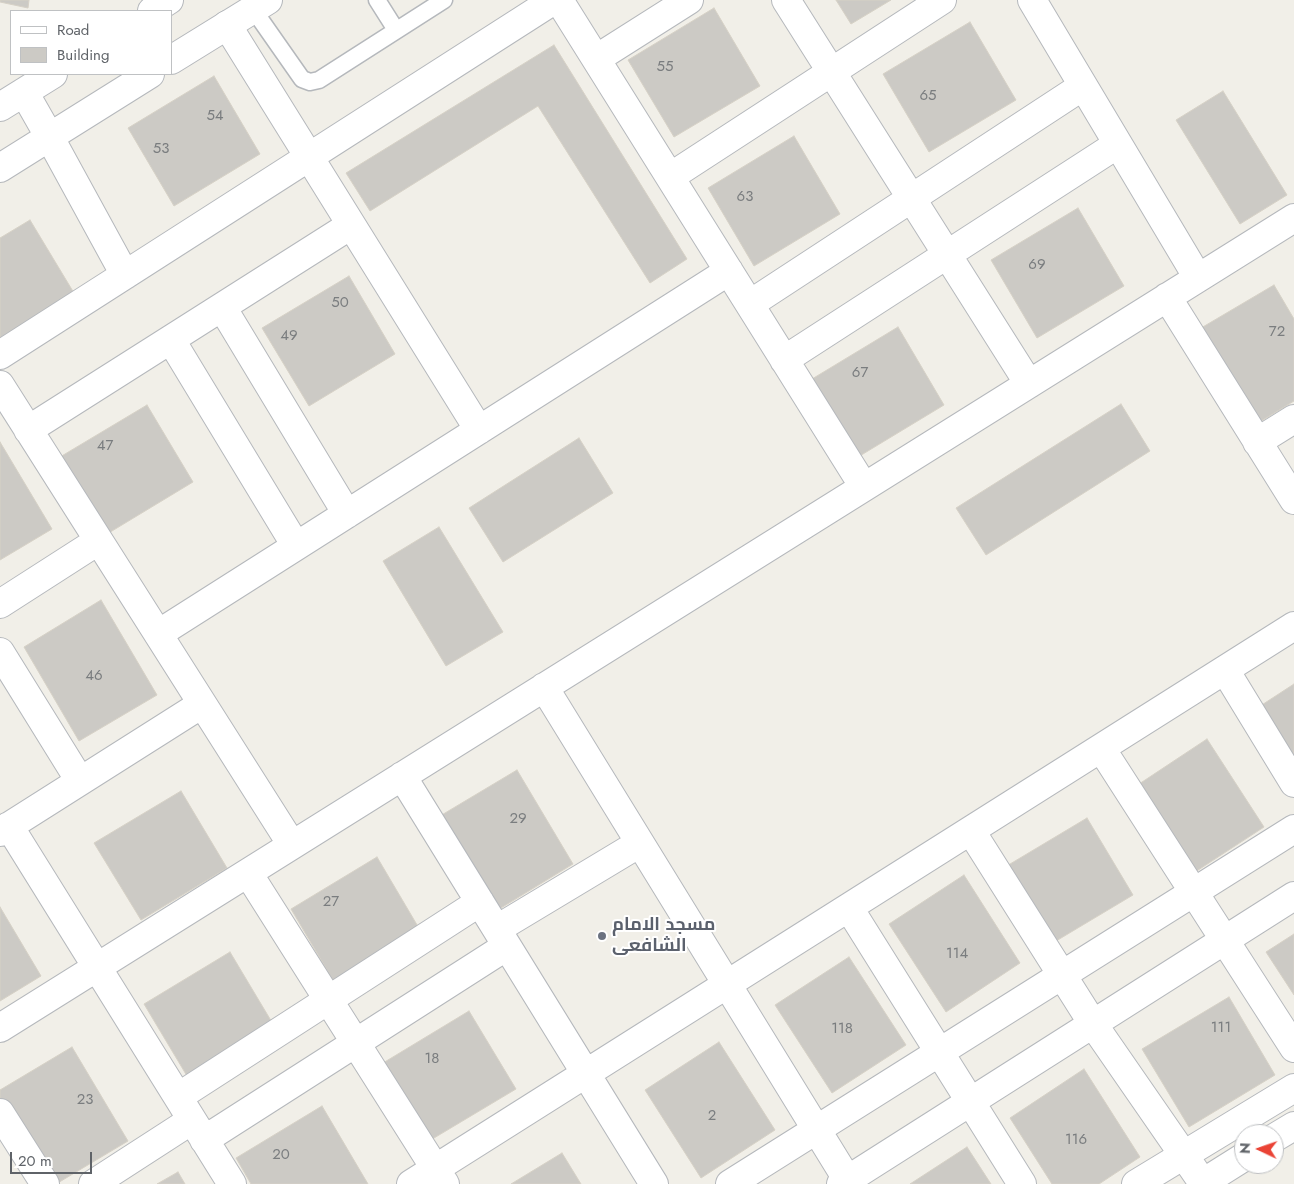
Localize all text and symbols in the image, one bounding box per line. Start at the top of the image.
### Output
legend [10,10,172,75]
text: Road [57,19,89,41]
text: Building [57,44,109,66]
house number: 55 [657,58,673,76]
house number: 65 [919,87,937,105]
house number: 54 [206,107,224,125]
house number: 53 [153,140,169,158]
house number: 63 [737,188,753,206]
house number: 69 [1028,256,1046,274]
house number: 50 [331,294,349,312]
house number: 72 [1269,323,1285,341]
house number: 49 [280,327,298,345]
house number: 67 [852,364,868,382]
house number: 47 [97,437,113,455]
house number: 46 [85,667,103,685]
house number: 29 [509,810,527,828]
house number: 27 [323,893,339,911]
place label: مسجد الامام الشافعى [612,915,715,958]
marker: مسجد الامام الشافعى [596,930,608,942]
house number: 114 [946,945,968,963]
house number: 111 [1211,1019,1231,1037]
house number: 118 [831,1020,853,1038]
house number: 18 [425,1050,439,1068]
house number: 23 [77,1091,93,1109]
house number: 2 [708,1107,716,1125]
north arrow [1234,1124,1284,1174]
house number: 116 [1065,1131,1087,1149]
scale bar [12,1142,95,1174]
text: N [1235,1142,1255,1154]
house number: 20 [272,1146,290,1164]
text: 20 m [18,1150,52,1172]

